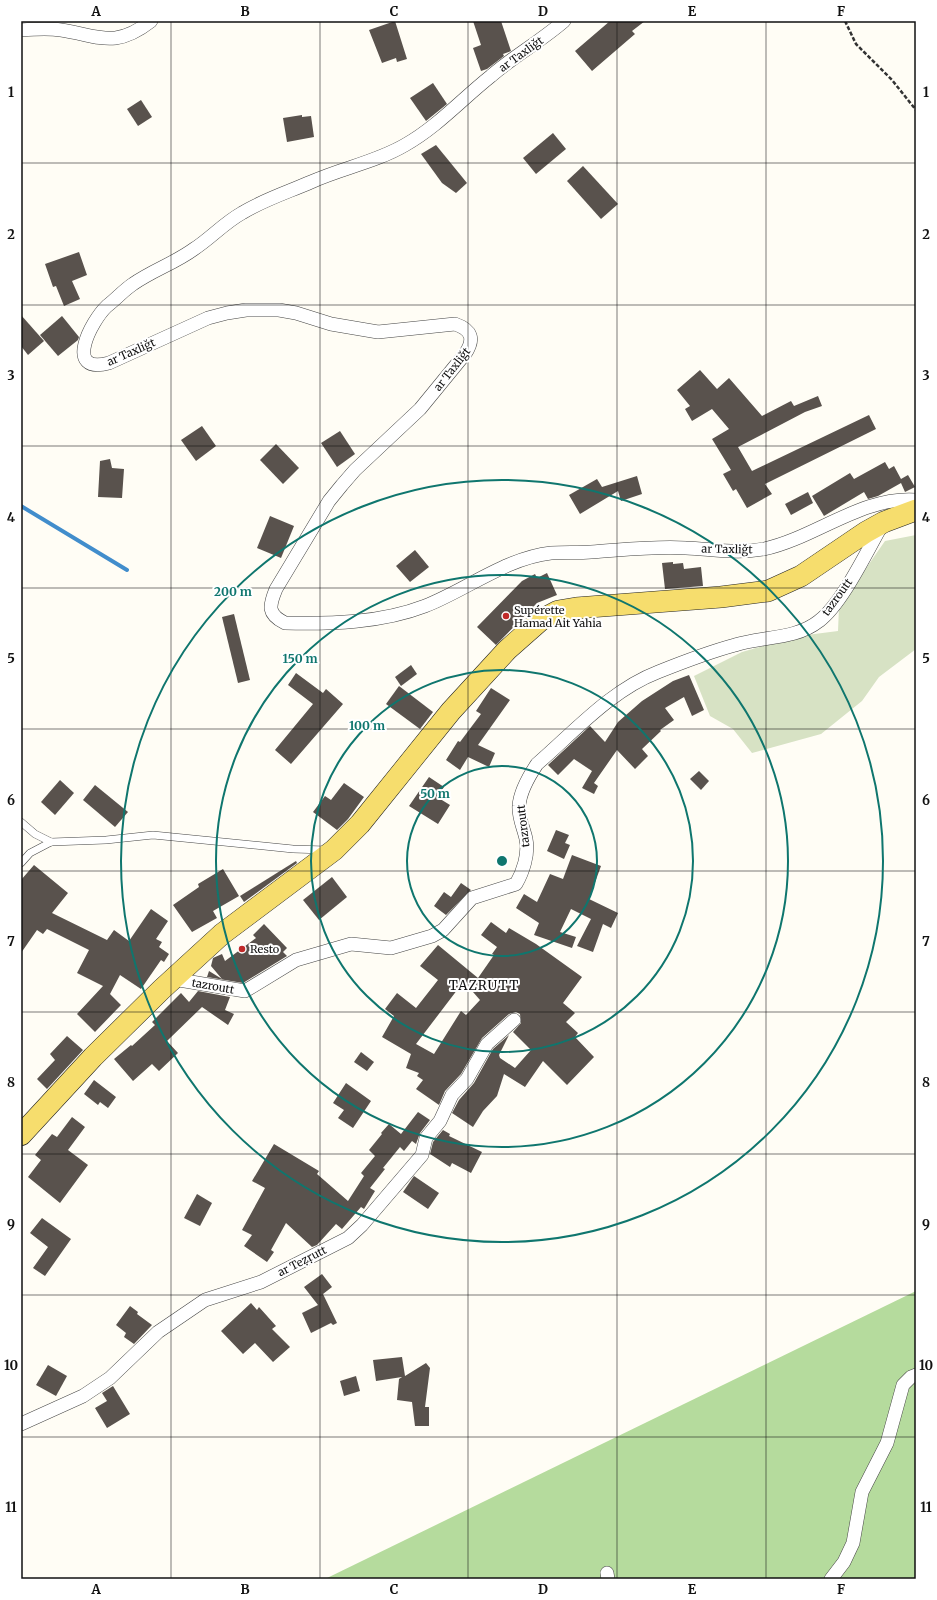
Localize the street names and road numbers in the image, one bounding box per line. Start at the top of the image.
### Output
street label: ar Taxliǧt [496,33,546,75]
street label: ar Taxliǧt [105,335,158,369]
street label: ar Taxliǧt [431,344,474,394]
street label: ar Taxliǧt [701,542,753,556]
street label: tazroutt [819,575,856,618]
street label: tazroutt [513,803,533,848]
street label: tazroutt [191,975,236,997]
street label: ar Teẓṛutt [275,1242,329,1279]

